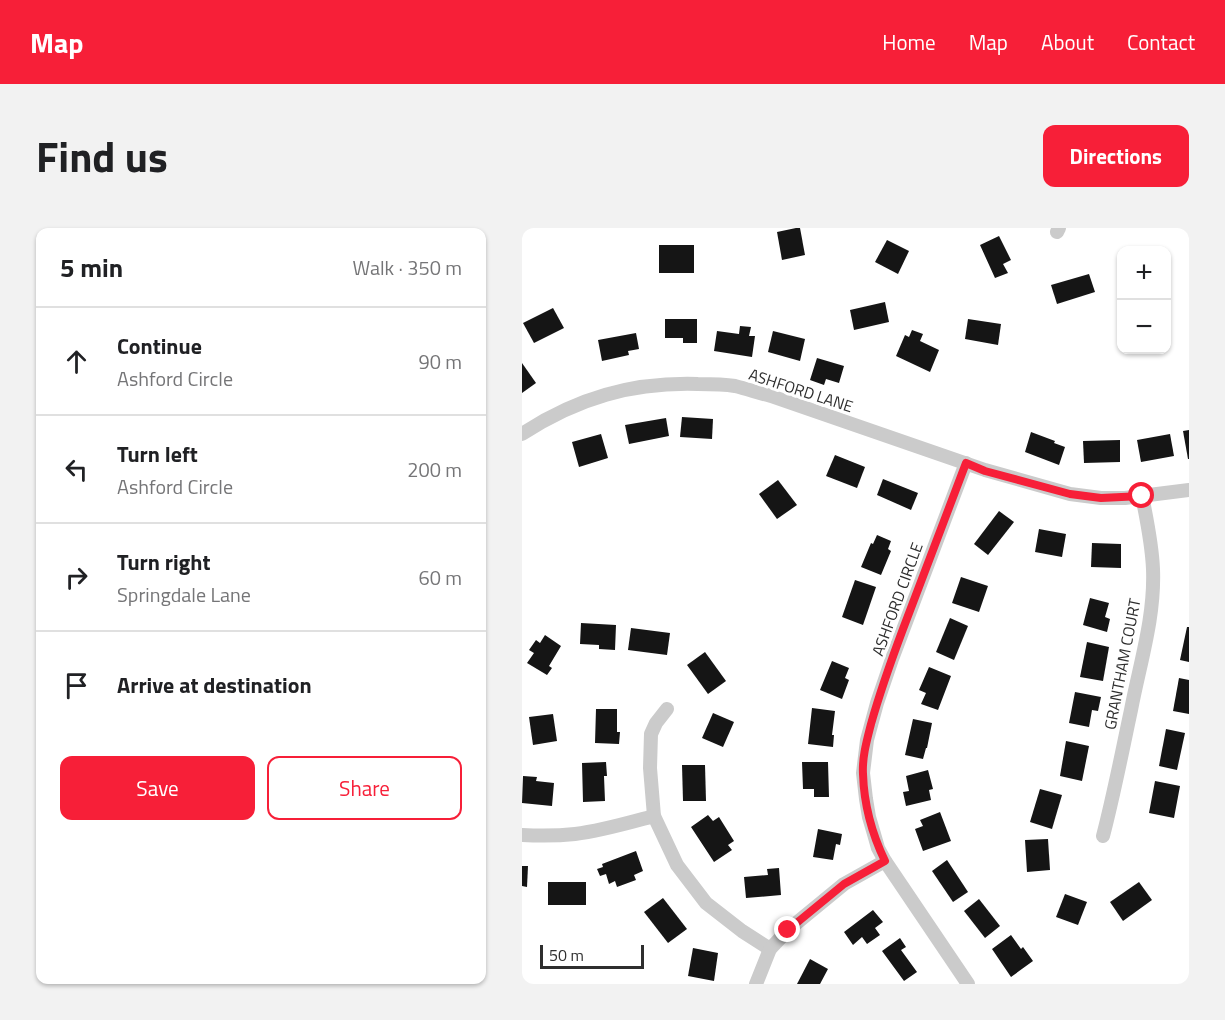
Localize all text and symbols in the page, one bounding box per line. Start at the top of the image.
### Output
text: Map [30,21,84,64]
text: Home [882,26,936,58]
text: Map [969,26,1008,58]
text: About [1041,26,1094,58]
text: Contact [1127,26,1195,58]
text: Find us [36,124,168,188]
button: Directions [1043,125,1189,187]
map controls [1117,246,1171,354]
button: + [1117,246,1171,300]
text: 5 min [60,248,123,287]
text: Walk · 350 m [353,252,462,283]
button: − [1117,300,1171,354]
text: Continue [117,329,202,363]
icon: ahead [60,345,93,378]
text: 90 m [418,346,462,377]
street label: ASHFORD LANE [746,362,856,418]
text: Ashford Circle [117,363,233,394]
text: Turn left [117,437,198,471]
icon: left [60,453,93,486]
text: 200 m [407,454,462,485]
text: Ashford Circle [117,471,233,502]
route start [1128,482,1154,508]
street label: ASHFORD CIRCLE [865,539,929,659]
text: Turn right [117,545,211,579]
icon: right [60,561,93,594]
text: 60 m [418,562,462,593]
text: Springdale Lane [117,579,251,610]
street label: GRANTHAM COURT [1098,596,1147,732]
text: Arrive at destination [117,668,312,702]
icon: arrive [60,669,93,702]
button: Save [60,756,255,820]
button: Share [267,756,462,820]
route end [774,916,800,942]
scale bar [540,942,644,970]
text: 50 m [549,943,584,967]

